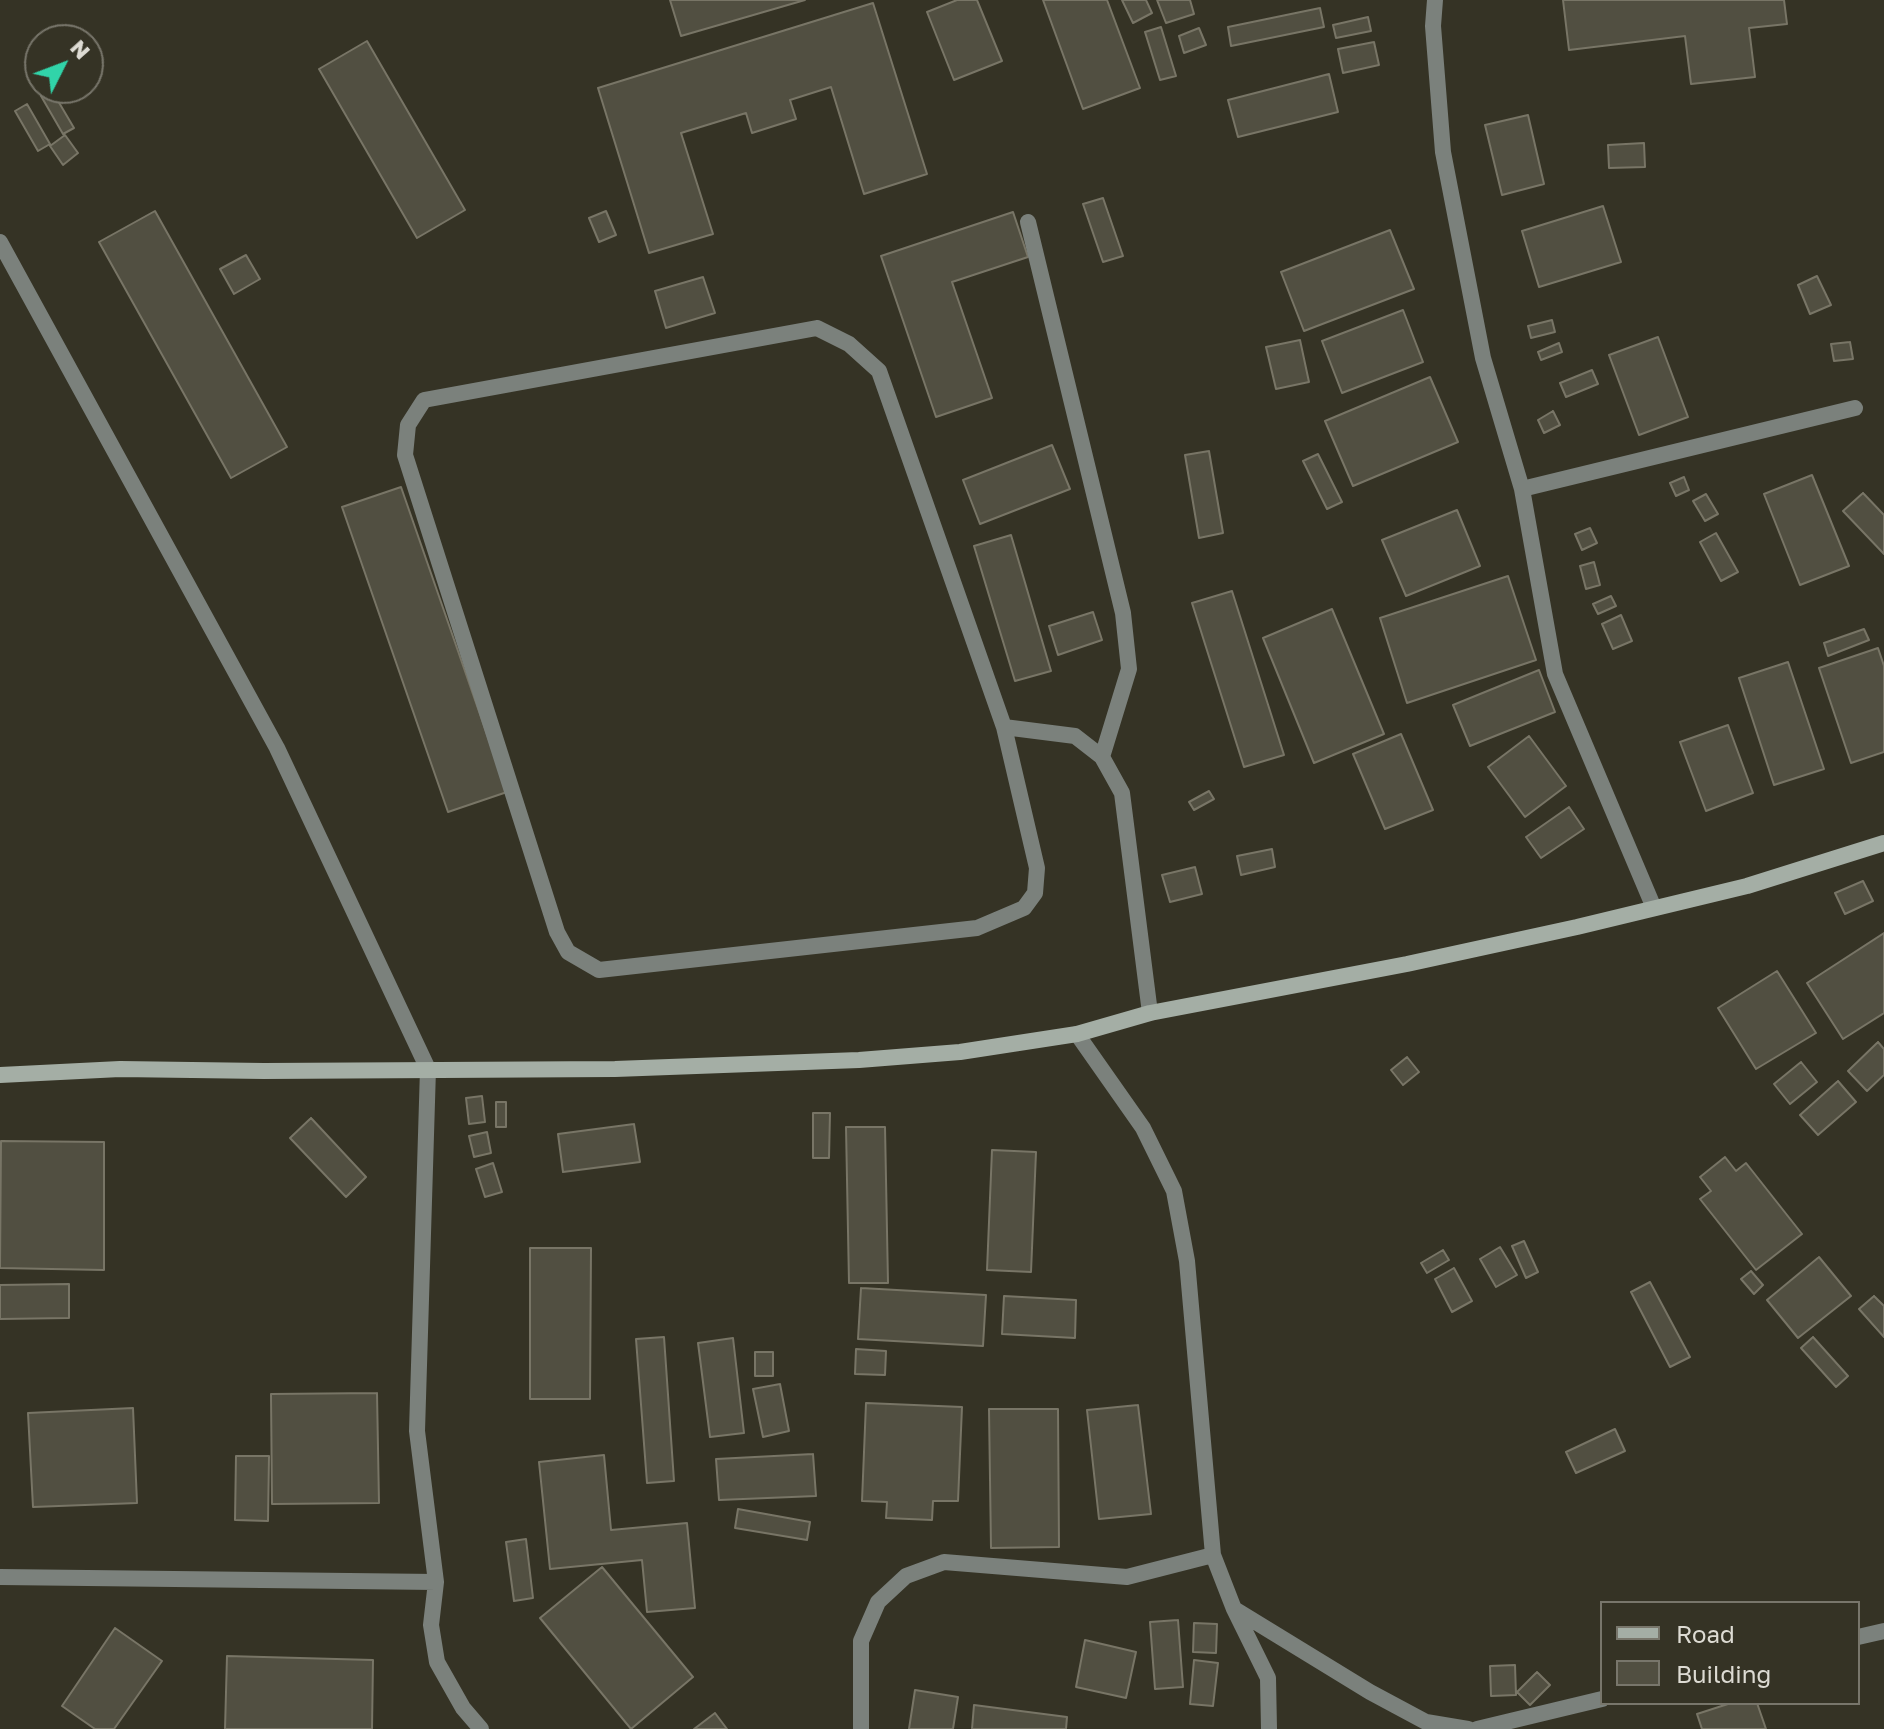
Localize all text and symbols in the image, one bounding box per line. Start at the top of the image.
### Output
north arrow [24,24,104,104]
text: N [65,34,96,64]
legend [1600,1601,1860,1705]
text: Road [1676,1619,1735,1648]
text: Building [1676,1659,1771,1688]

